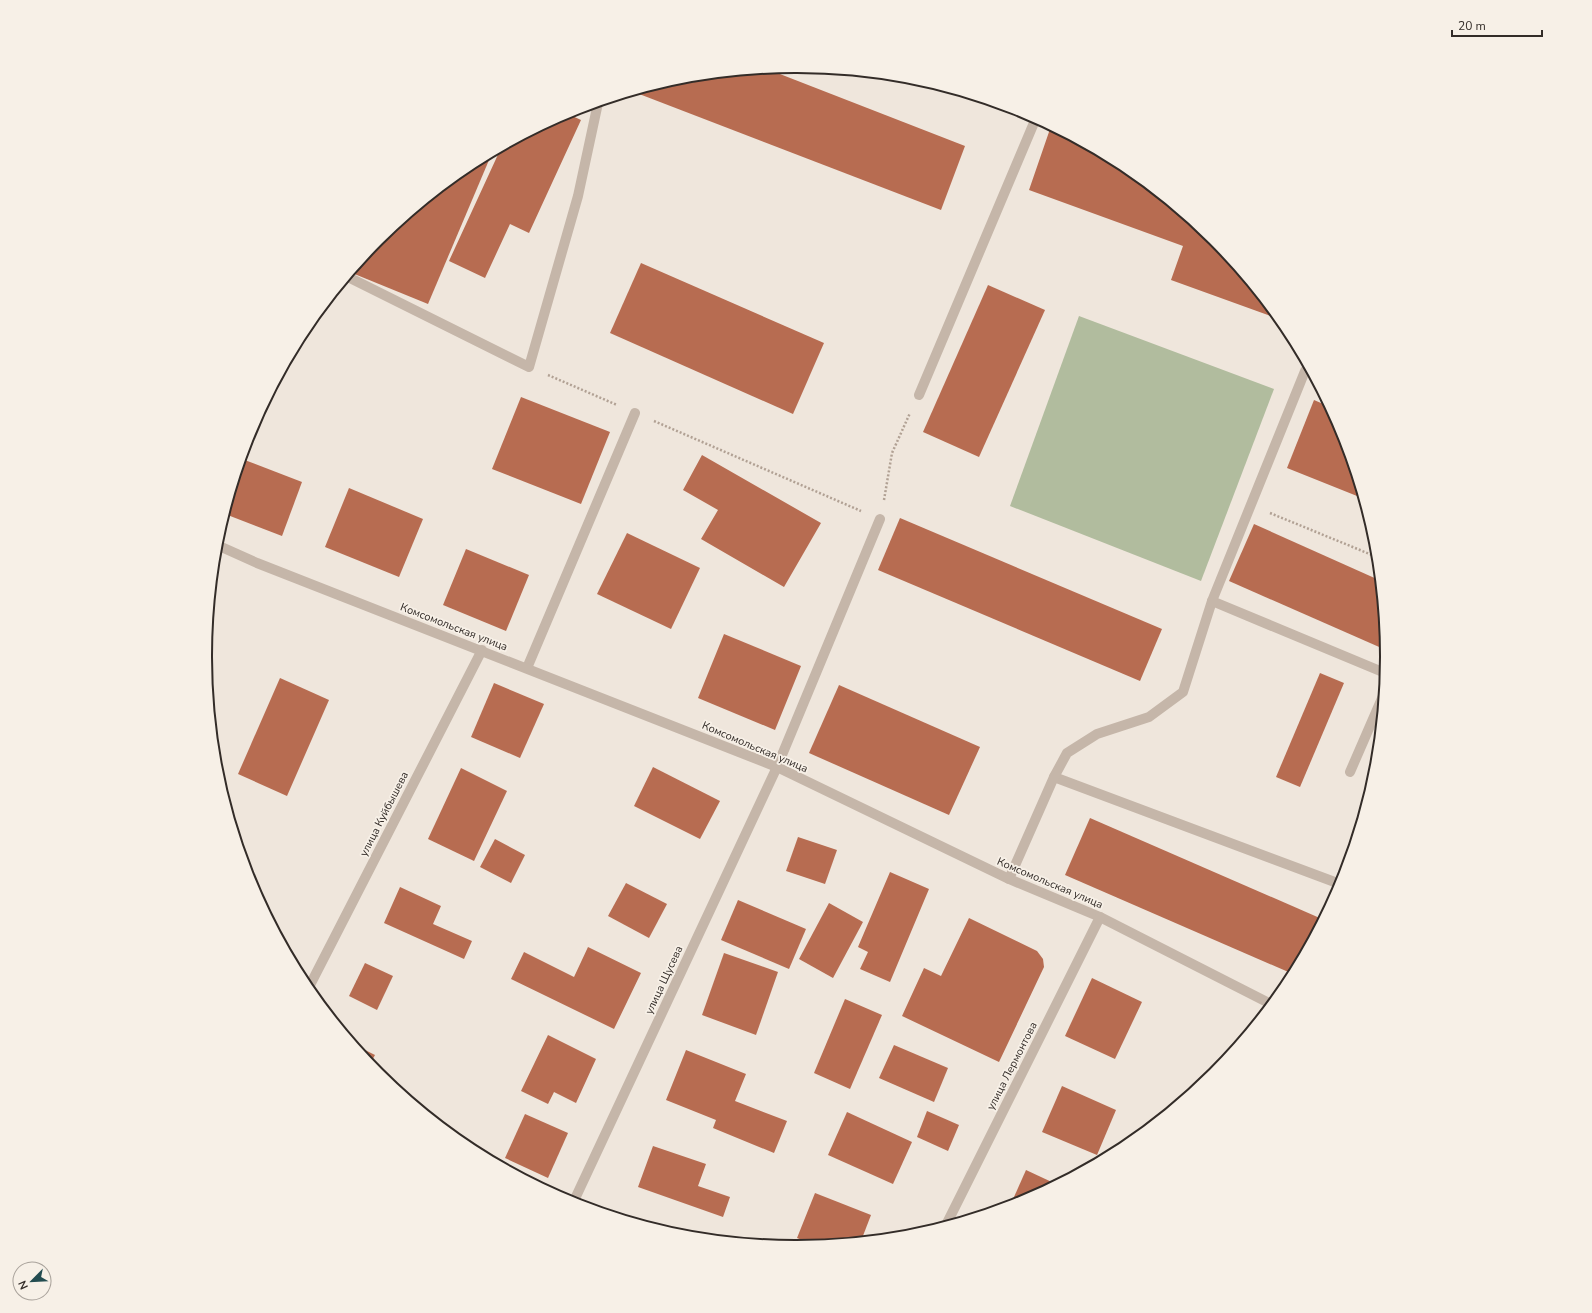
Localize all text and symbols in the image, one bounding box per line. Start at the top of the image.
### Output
scale bar [1452,12,1542,38]
text: 20 m [1458,18,1486,34]
street label: Комсомольская улица [398,600,510,654]
street label: Комсомольская улица [700,718,810,776]
street label: улица Куйбышева [356,769,412,859]
street label: Комсомольская улица [995,854,1105,912]
street label: улица Щусева [642,943,686,1017]
street label: улица Лермонтова [983,1019,1041,1113]
north arrow [12,1261,52,1301]
text: N [15,1278,32,1292]

